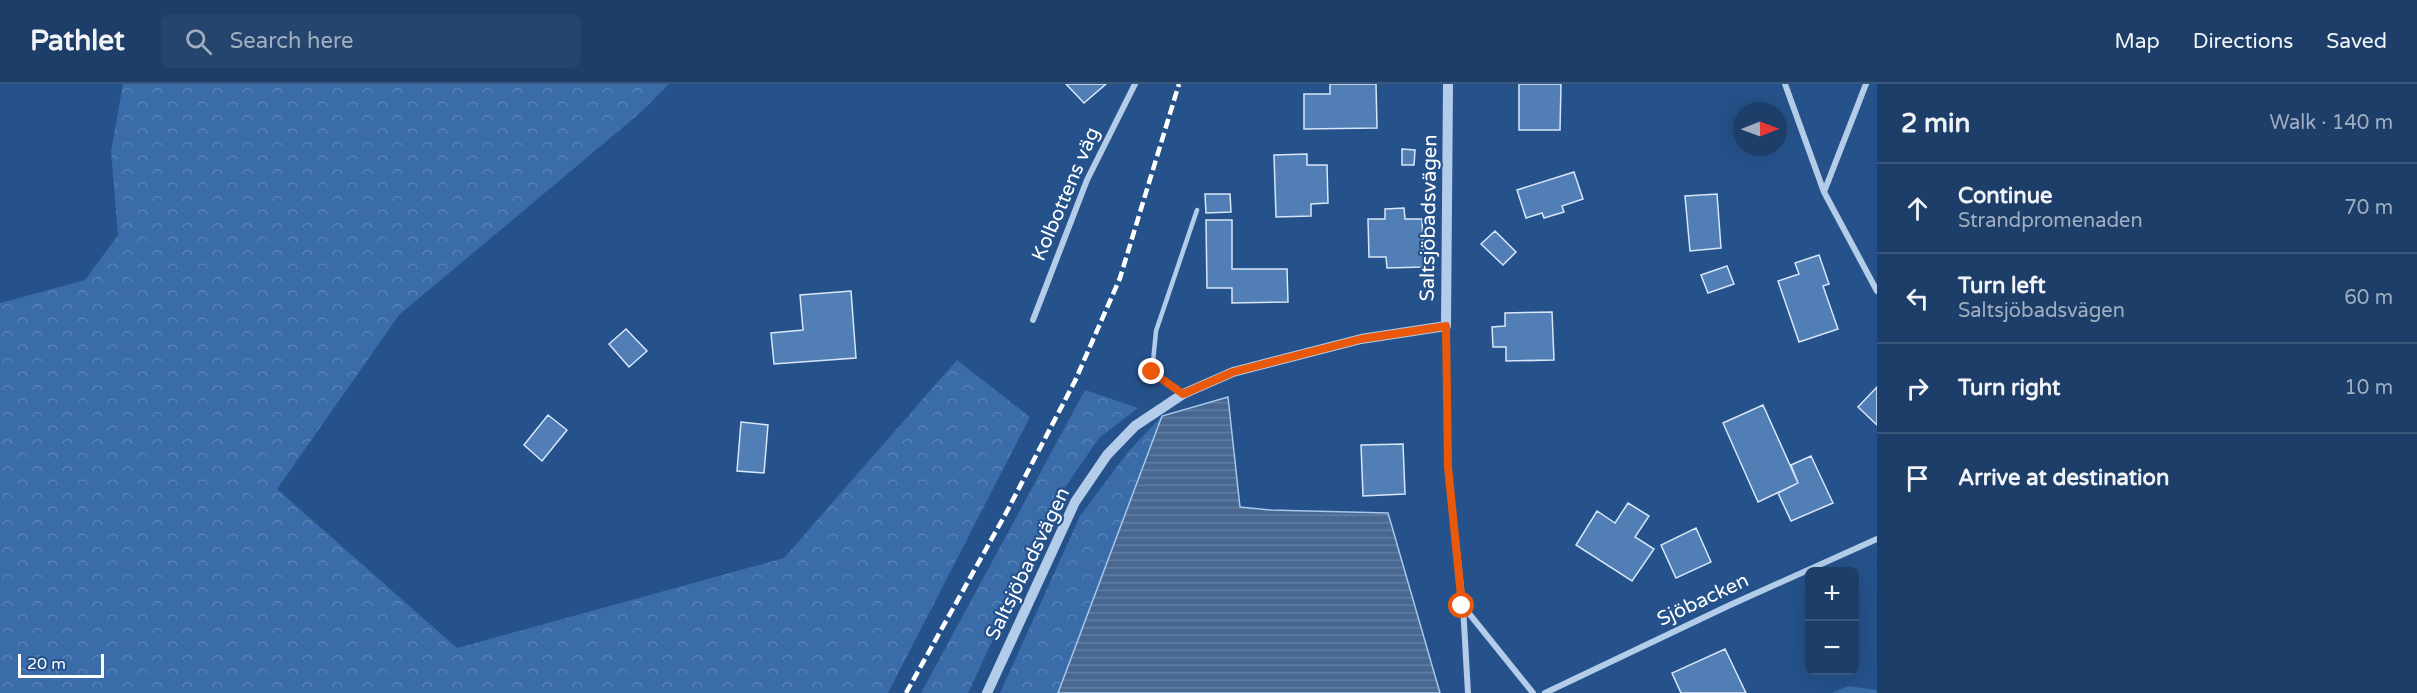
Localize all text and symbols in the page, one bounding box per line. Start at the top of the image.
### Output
search box [161,14,581,68]
text: Pathlet [30,24,125,58]
icon: search [182,25,215,58]
text: Search here [230,28,353,54]
text: Map [2114,29,2160,54]
text: Directions [2193,29,2293,54]
text: Saved [2326,29,2387,54]
north arrow [1733,102,1787,156]
text: 2 min [1901,108,1970,139]
text: Walk · 140 m [2270,111,2393,135]
street label: Kolbottens väg [1027,123,1105,265]
street label: Saltsjöbadsvägen [1416,134,1442,302]
text: Continue [1958,183,2053,209]
icon: ahead [1901,192,1934,225]
text: 70 m [2344,196,2393,220]
text: Strandpromenaden [1958,209,2143,233]
text: Turn left [1958,273,2046,299]
icon: left [1901,282,1934,315]
text: 60 m [2344,286,2393,310]
text: Saltsjöbadsvägen [1958,299,2125,323]
route end [1138,358,1164,384]
icon: right [1901,372,1934,405]
text: Turn right [1958,375,2060,401]
text: 10 m [2344,376,2393,400]
icon: arrive [1901,462,1934,495]
text: Arrive at destination [1958,465,2169,491]
street label: Saltsjöbadsvägen [981,484,1075,644]
map controls [1805,567,1859,675]
button: + [1805,567,1859,621]
street label: Sjöbacken [1653,568,1753,632]
route start [1448,592,1474,618]
button: − [1805,621,1859,675]
scale bar [18,651,104,678]
text: 20 m [27,654,66,674]

